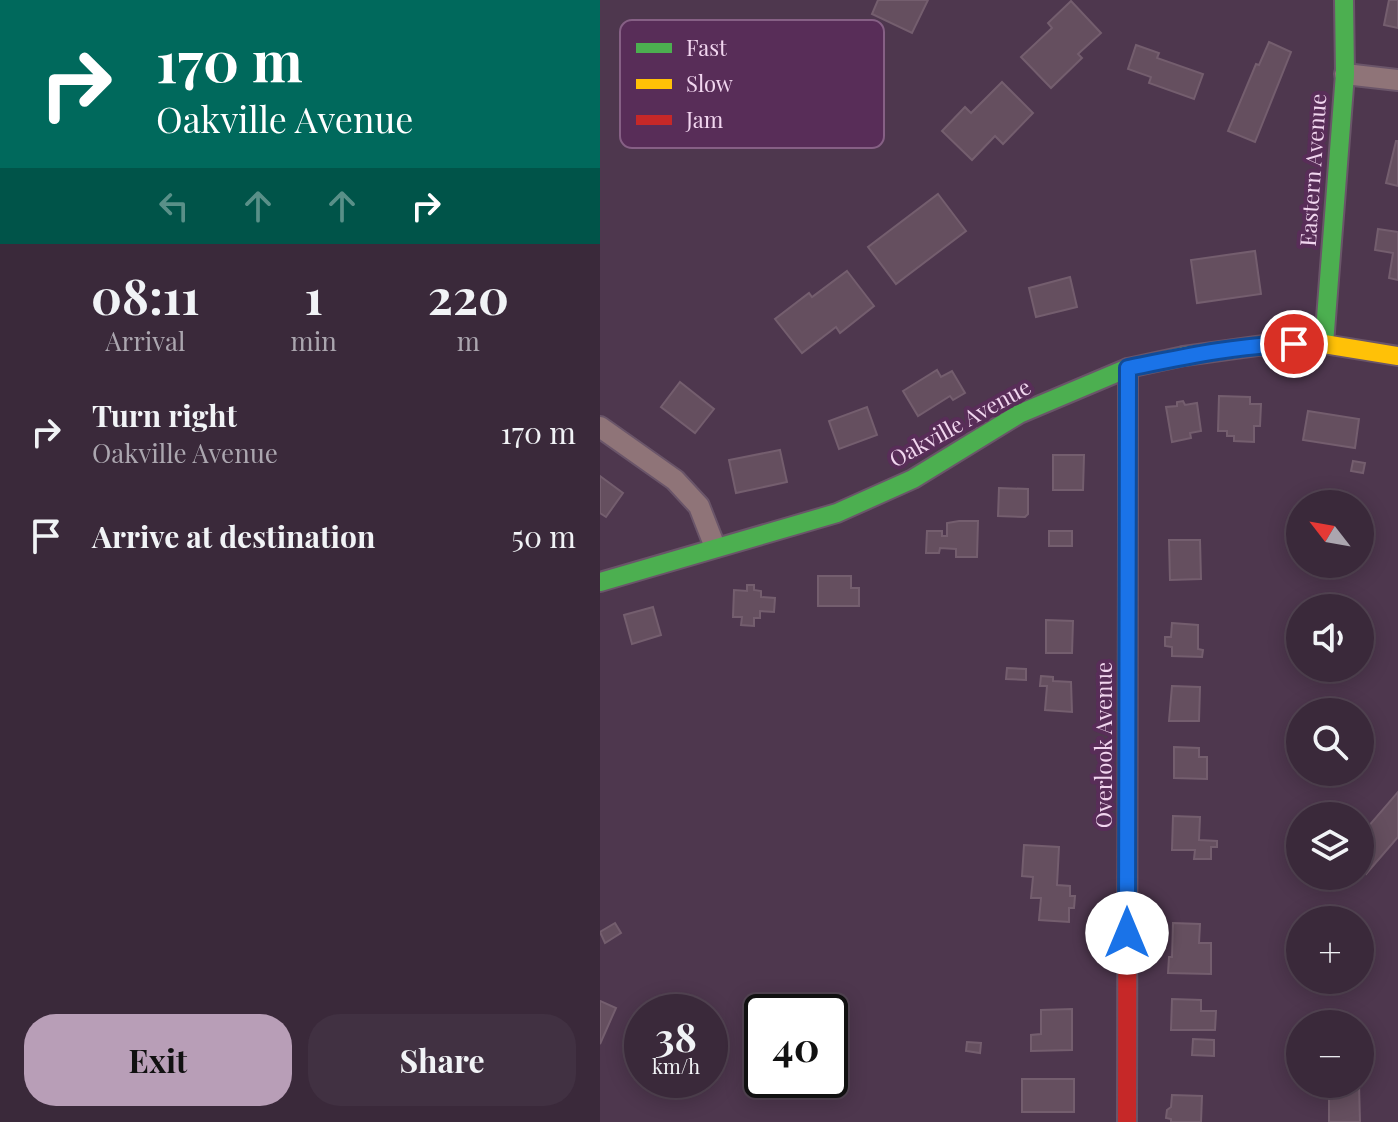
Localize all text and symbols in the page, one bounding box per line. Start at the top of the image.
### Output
legend [620,20,884,148]
text: 170 m [156,22,303,97]
icon: right [24,32,128,136]
text: Fast [686,32,728,62]
text: Slow [686,68,733,98]
street label: Eastern Avenue [1292,92,1332,247]
text: Oakville Avenue [156,94,414,142]
text: Jam [685,104,724,134]
icon: left [152,184,196,228]
icon: ahead [236,184,280,228]
icon: ahead [320,184,364,228]
icon: right [404,184,448,228]
text: 08:11 [91,263,200,327]
text: 1 [305,263,323,327]
text: 220 [428,263,509,327]
pin [1260,310,1328,378]
icon: arrive [1272,322,1316,366]
text: Arrival [105,323,185,358]
text: min [291,323,337,358]
text: m [457,323,480,358]
street label: Oakville Avenue [883,371,1036,473]
text: Turn right [92,395,237,435]
icon: right [24,410,68,454]
text: 170 m [501,412,576,452]
text: Oakville Avenue [92,435,278,470]
north arrow [1286,490,1374,578]
map controls [1286,490,1374,1098]
icon: arrive [24,514,68,558]
text: Arrive at destination [92,516,375,556]
text: 50 m [511,516,576,556]
button: sound [1286,594,1374,682]
street label: Overlook Avenue [1088,662,1118,828]
button: search [1286,698,1374,786]
button: layers [1286,802,1374,890]
position arrow [1085,891,1169,975]
button: + [1286,906,1374,994]
speed limit sign: 40 [744,994,848,1098]
text: 38 [655,1009,697,1062]
button: − [1286,1010,1374,1098]
button: Exit [24,1014,292,1106]
button: Share [308,1014,576,1106]
text: km/h [652,1052,700,1079]

